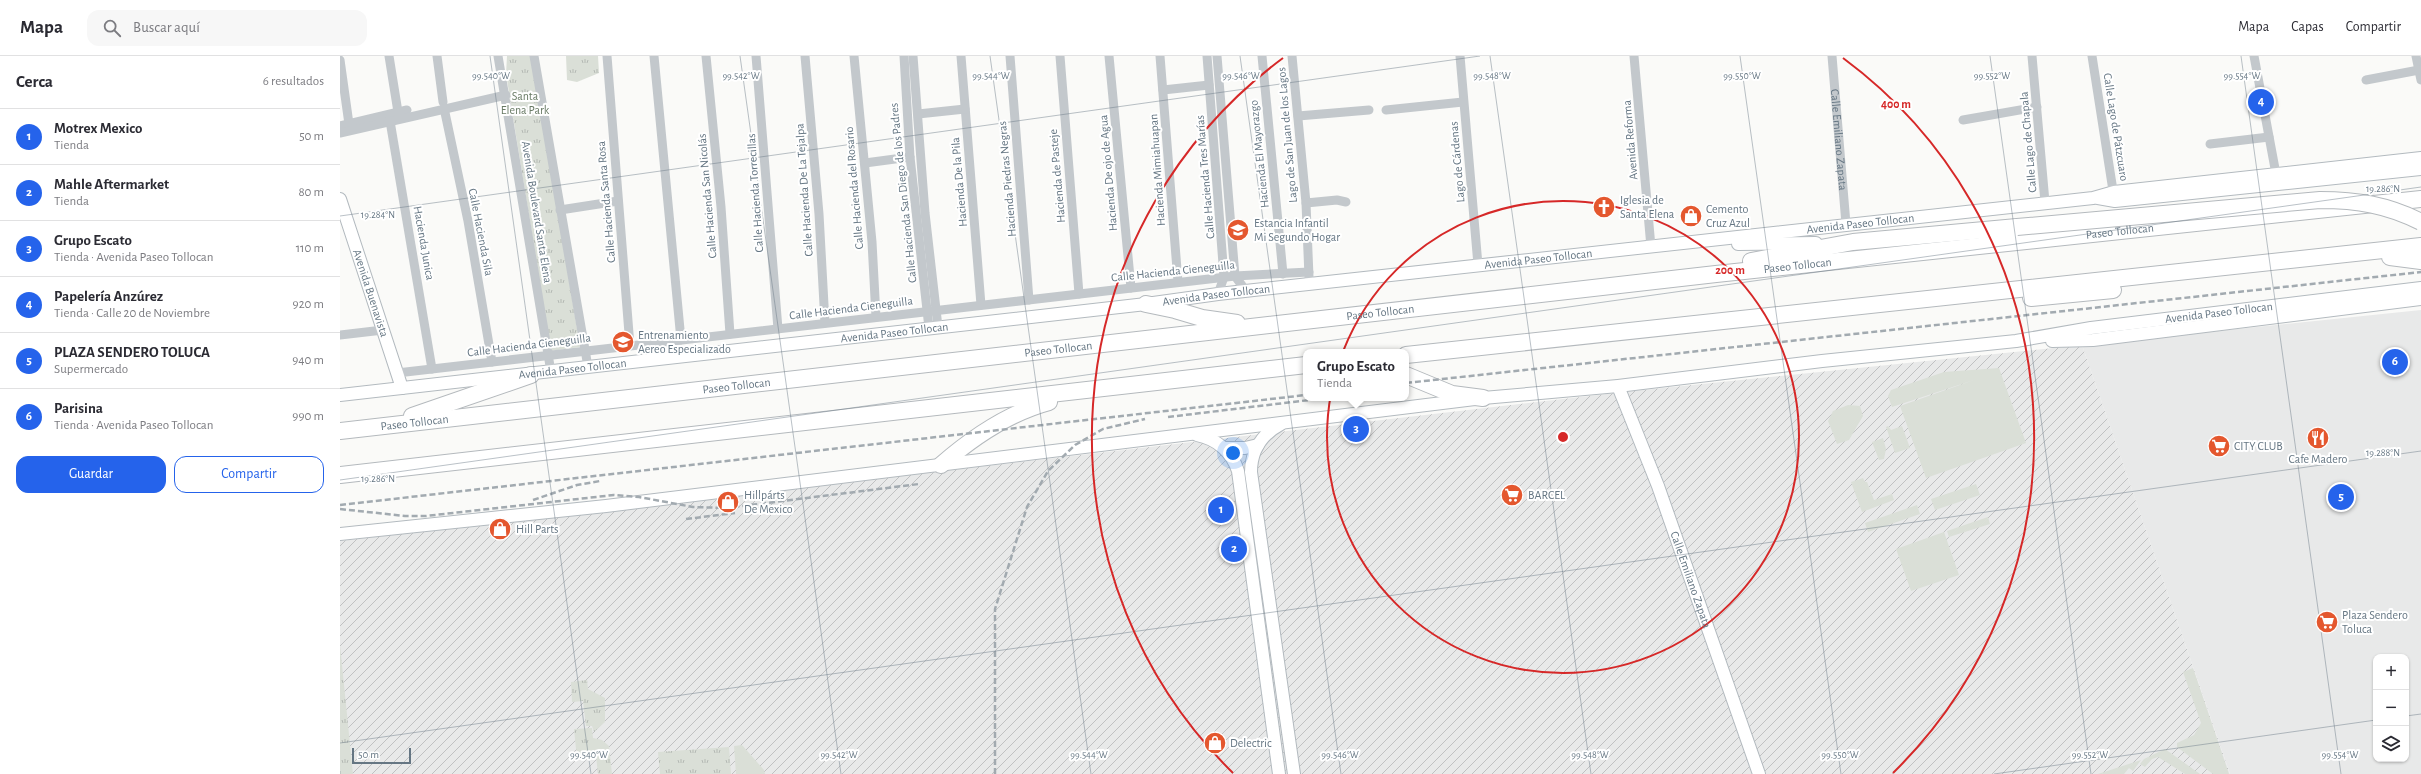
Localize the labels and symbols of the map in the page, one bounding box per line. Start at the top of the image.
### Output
street label: Lago de San Juan de los Lagos [1275,67,1299,203]
text: 99.540°W [472,71,510,81]
text: 99.542°W [722,71,760,81]
text: 99.544°W [972,71,1010,81]
text: 99.546°W [1222,71,1260,81]
text: 99.548°W [1473,71,1511,81]
text: 99.550°W [1723,71,1761,81]
text: 99.552°W [1974,71,2010,81]
text: 99.554°W [2224,71,2260,81]
street label: Calle Lago de Pátzcuaro [2102,72,2130,182]
pin: 4 [2248,87,2274,117]
street label: Calle Emiliano Zapata [1829,88,1849,191]
park label: Santa Elena Park [501,90,550,116]
street label: Calle Lago de Chapala [2018,91,2038,193]
text: 400 m [1881,98,1911,110]
street label: Hacienda El Mayorazgo [1247,99,1272,209]
street label: Avenida Reforma [1620,99,1639,180]
street label: Calle Hacienda San Diego de los Padres [888,102,918,284]
street label: Hacienda Mimiahuapan [1147,113,1167,227]
street label: Hacienda De ojo de Agua [1097,114,1120,232]
street label: Calle Hacienda Tres Marías [1194,115,1216,239]
street label: Hacienda Piedras Negras [996,121,1018,237]
street label: Lago de Cárdenas [1447,121,1467,203]
street label: Calle Hacienda De La Tejalpa [793,122,816,257]
street label: Calle Hacienda del Rosario [843,126,865,250]
street label: Hacienda de Pasteje [1047,129,1068,223]
street label: Calle Hacienda San Nicolás [696,133,718,259]
street label: Calle Hacienda Torrecillas [745,133,765,253]
street label: Hacienda De la Pila [949,136,969,227]
street label: Avenida Boulevard Santa Elena [520,140,554,284]
street label: Calle Hacienda Santa Rosa [595,140,617,263]
text: 19.286°N [2366,184,2400,194]
street label: Calle Hacienda Sila [467,187,495,277]
church icon: Iglesia de Santa Elena [1591,194,1617,220]
place label: Iglesia de Santa Elena [1620,194,1675,220]
shop icon: Cemento Cruz Azul [1678,203,1704,229]
place label: Cemento Cruz Azul [1706,203,1750,229]
street label: Hacienda Junica [412,205,437,282]
text: 19.284°N [361,210,395,220]
street label: Avenida Paseo Tollocan [1806,212,1915,235]
school or university icon: Estancia Infantil Mi Segundo Hogar [1225,217,1251,243]
place label: Estancia Infantil Mi Segundo Hogar [1254,217,1340,243]
street label: Paseo Tollocan [2085,221,2154,241]
street label: Avenida Paseo Tollocan [1484,247,1593,271]
street label: Avenida Buenavista [351,248,391,339]
street label: Paseo Tollocan [1763,256,1832,275]
street label: Calle Hacienda Cieneguilla [1111,258,1236,283]
text: 200 m [1715,264,1745,276]
street label: Avenida Paseo Tollocan [1162,282,1271,308]
street label: Calle Hacienda Cieneguilla [789,294,914,322]
street label: Avenida Paseo Tollocan [2164,300,2273,325]
street label: Paseo Tollocan [1346,302,1415,322]
street label: Avenida Paseo Tollocan [840,320,949,344]
school or university icon: Entrenamiento Aereo Especializado [610,329,636,355]
place label: Entrenamiento Aereo Especializado [638,329,731,355]
street label: Calle Hacienda Cieneguilla [467,331,592,359]
street label: Paseo Tollocan [1024,339,1093,359]
pin: 6 [2382,347,2408,377]
street label: Avenida Paseo Tollocan [518,357,627,381]
street label: Paseo Tollocan [702,376,771,396]
street label: Paseo Tollocan [380,413,449,432]
pin: 3 [1343,414,1369,444]
restaurant icon: Cafe Madero [2305,425,2331,451]
centre of rings [1556,430,1570,444]
supermarket icon: CITY CLUB [2206,433,2232,459]
place label: CITY CLUB [2234,440,2283,452]
your location [1223,443,1243,463]
text: 19.288°N [2366,448,2400,458]
place label: Cafe Madero [2289,453,2348,465]
text: 19.286°N [361,474,395,484]
supermarket icon: BARCEL [1499,482,1525,508]
pin: 5 [2328,482,2354,512]
shop icon: Hillpárts De Mexico [715,489,741,515]
place label: Hillpárts De Mexico [744,489,793,515]
place label: BARCEL [1528,489,1565,501]
pin: 1 [1208,495,1234,525]
shop icon: Hill Parts [487,516,513,542]
place label: Hill Parts [516,523,559,535]
street label: Calle Emiliano Zapata [1668,530,1714,630]
pin: 2 [1221,534,1247,564]
supermarket icon: Plaza Sendero Toluca [2314,609,2340,635]
place label: Plaza Sendero Toluca [2342,609,2408,635]
shop icon: Delectric [1202,730,1228,756]
place label: Delectric [1230,737,1272,749]
scale bar [352,746,411,765]
text: 99.540°W [570,750,608,760]
text: 99.542°W [820,750,858,760]
text: 99.544°W [1070,750,1108,760]
text: 99.546°W [1321,750,1359,760]
text: 99.548°W [1571,750,1609,760]
text: 99.550°W [1821,750,1859,760]
text: 99.552°W [2072,750,2108,760]
text: 99.554°W [2322,750,2358,760]

